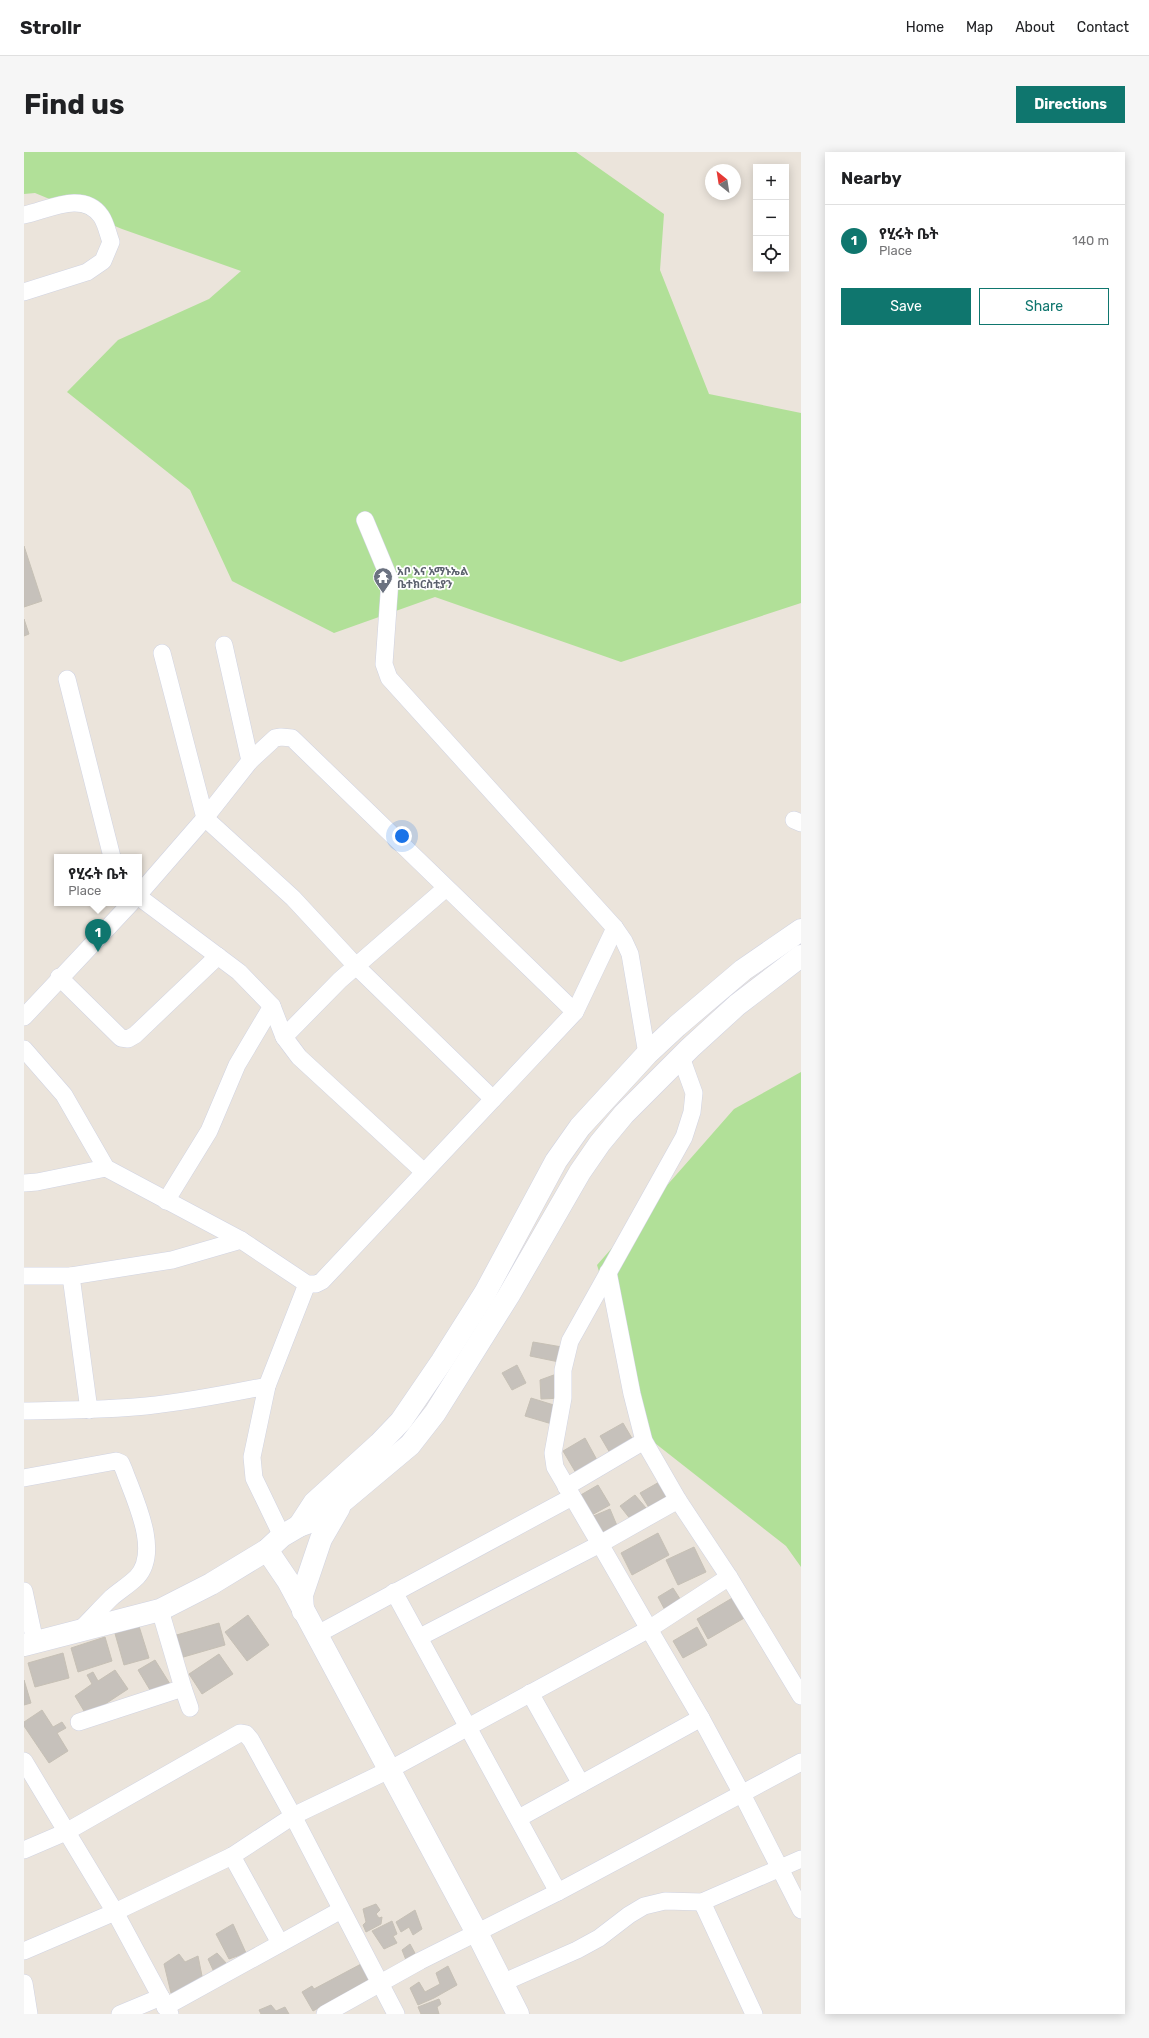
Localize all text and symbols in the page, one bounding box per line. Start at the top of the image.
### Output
text: Strollr [20,16,81,39]
text: Home [906,19,944,36]
text: Map [966,19,993,36]
text: About [1015,19,1055,36]
text: Contact [1077,19,1129,36]
button: Directions [1016,86,1125,123]
text: Find us [24,88,124,121]
north arrow [705,164,741,200]
map controls [753,164,789,272]
button: + [753,164,789,200]
text: Nearby [841,168,902,188]
button: − [753,200,789,236]
text: የሂሩት ቤት [879,225,938,243]
text: 1 [851,233,857,248]
text: 140 m [1072,233,1109,248]
button: locate [753,236,789,272]
text: Place [879,243,912,258]
button: Save [841,288,971,325]
button: Share [979,288,1109,325]
place label: አቦ እና አማኑኤል ቤተክርስቲያን [397,565,468,591]
temple icon: አቦ እና አማኑኤል ቤተክርስቲያን [372,566,394,594]
your location [392,826,412,846]
popup [54,854,142,906]
text: የሂሩት ቤት [68,865,128,883]
text: Place [68,883,101,898]
pin: 1 [85,919,111,952]

